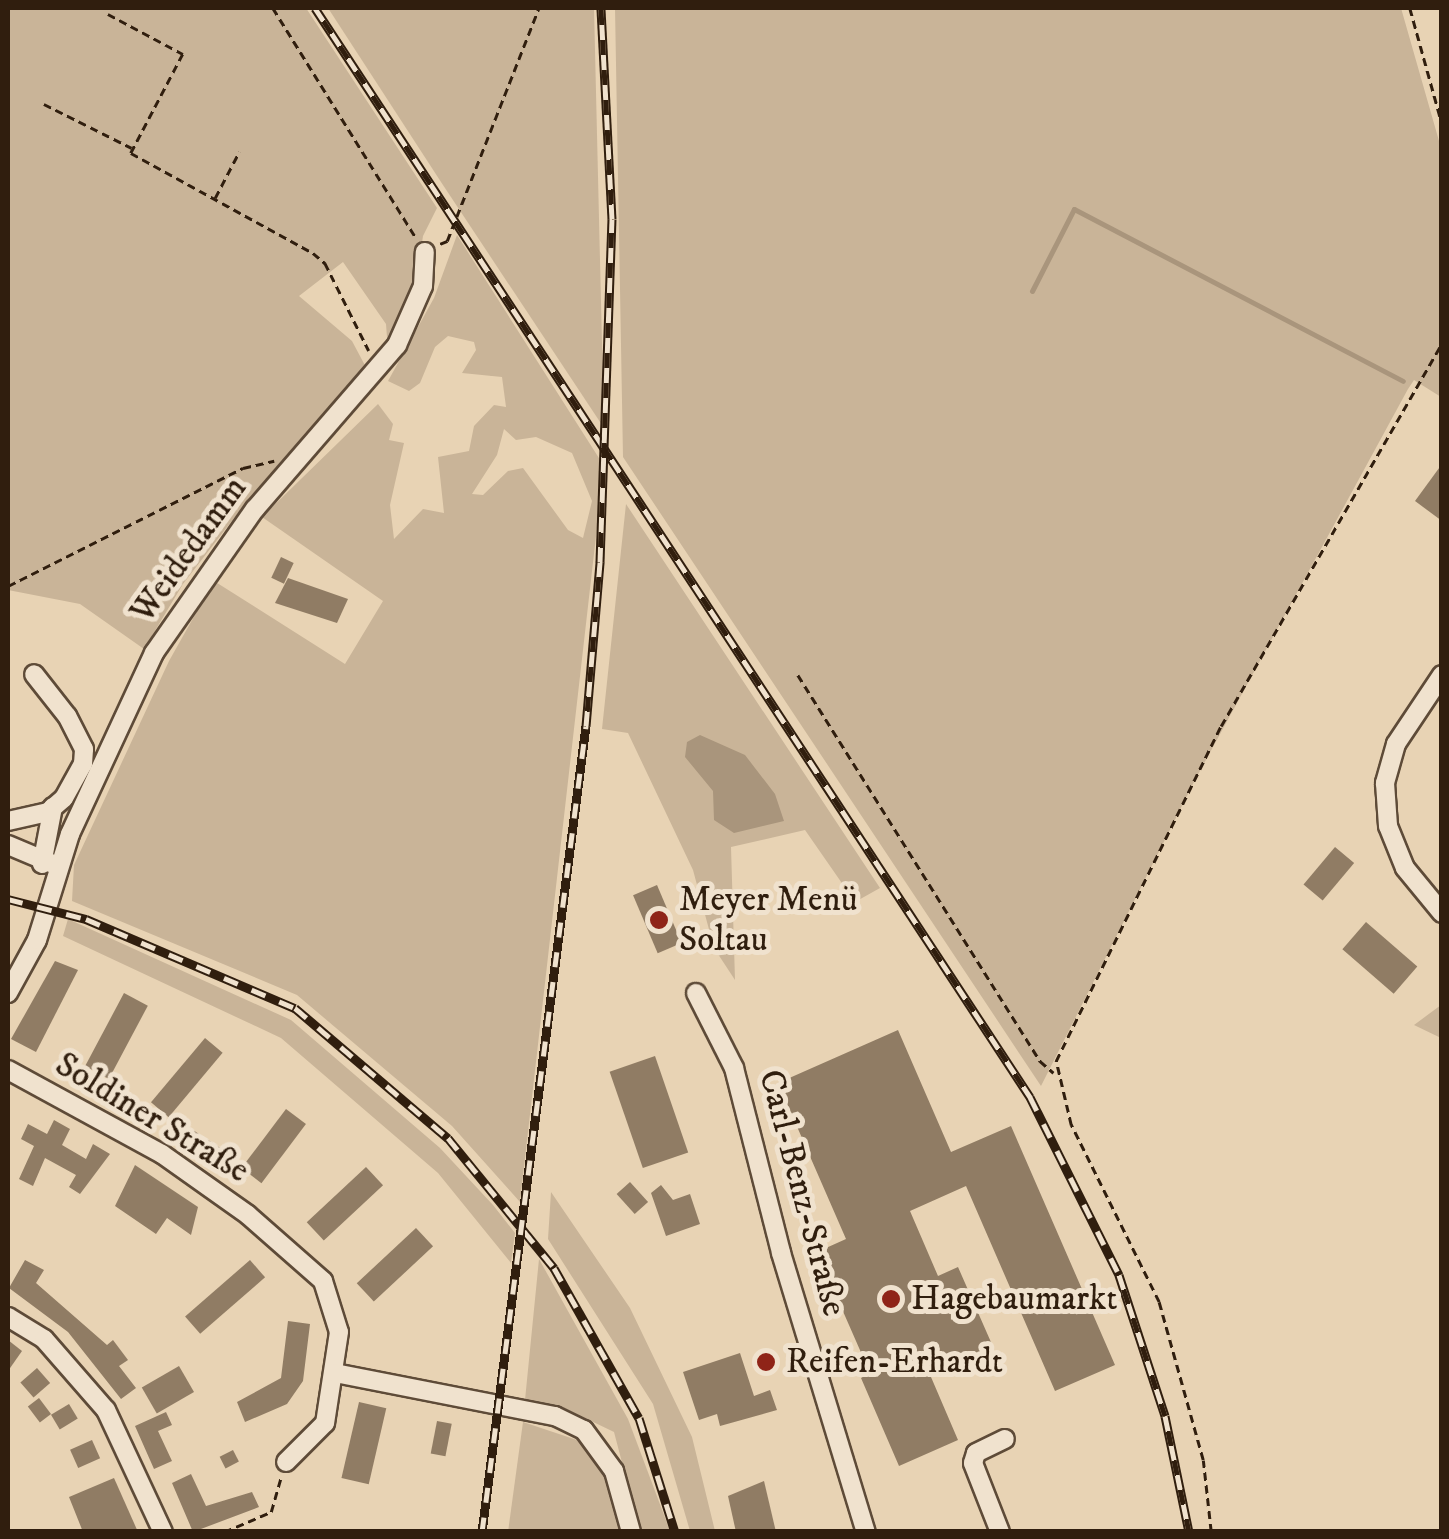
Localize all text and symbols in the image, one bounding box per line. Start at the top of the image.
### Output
street label: Weidedamm [122,469,256,631]
place label: Meyer Menü Soltau [679,879,858,961]
marker: Meyer Menü Soltau [648,909,670,931]
street label: Soldiner Straße [48,1044,256,1192]
street label: Carl-Benz-Straße [749,1065,855,1321]
place label: Hagebaumarkt [911,1278,1117,1320]
marker: Hagebaumarkt [880,1288,902,1310]
place label: Reifen-Erhardt [786,1341,1003,1383]
marker: Reifen-Erhardt [755,1351,777,1373]

